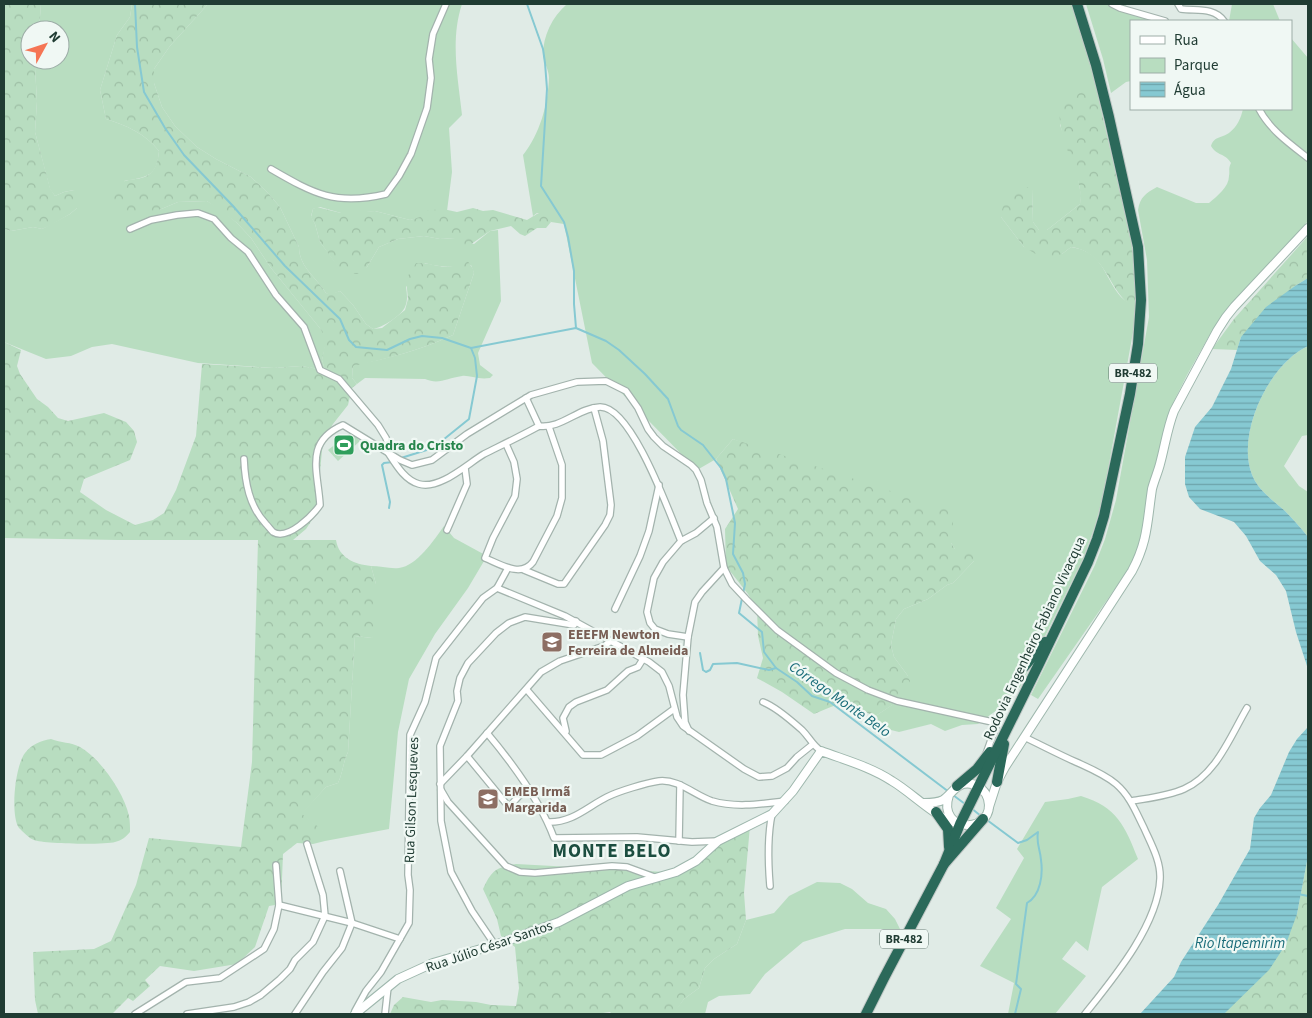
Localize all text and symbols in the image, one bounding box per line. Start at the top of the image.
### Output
north arrow [20,20,70,70]
legend [1130,20,1292,110]
text: N [44,27,65,47]
text: Rua [1174,30,1198,51]
text: Parque [1174,55,1218,76]
text: Água [1174,80,1205,101]
road number: BR-482 [1109,363,1157,382]
sports icon: Quadra do Cristo [332,433,356,457]
place label: Quadra do Cristo [360,436,463,456]
street label: Rodovia Engenheiro Fabiano Vivacqua [979,533,1091,743]
place label: EEEFM Newton Ferreira de Almeida [568,625,688,661]
school or university icon: EEEFM Newton Ferreira de Almeida [540,630,564,654]
water label: Córrego Monte Belo [784,656,895,743]
street label: Rua Gilson Lesqueves [400,737,424,863]
place label: EMEB Irmã Margarida [504,782,570,818]
school or university icon: EMEB Irmã Margarida [476,787,500,811]
district label: MONTE BELO [553,838,671,865]
street label: Rua Júlio César Santos [423,916,556,978]
road number: BR-482 [880,930,928,949]
water label: Rio Itapemirim [1195,933,1285,954]

